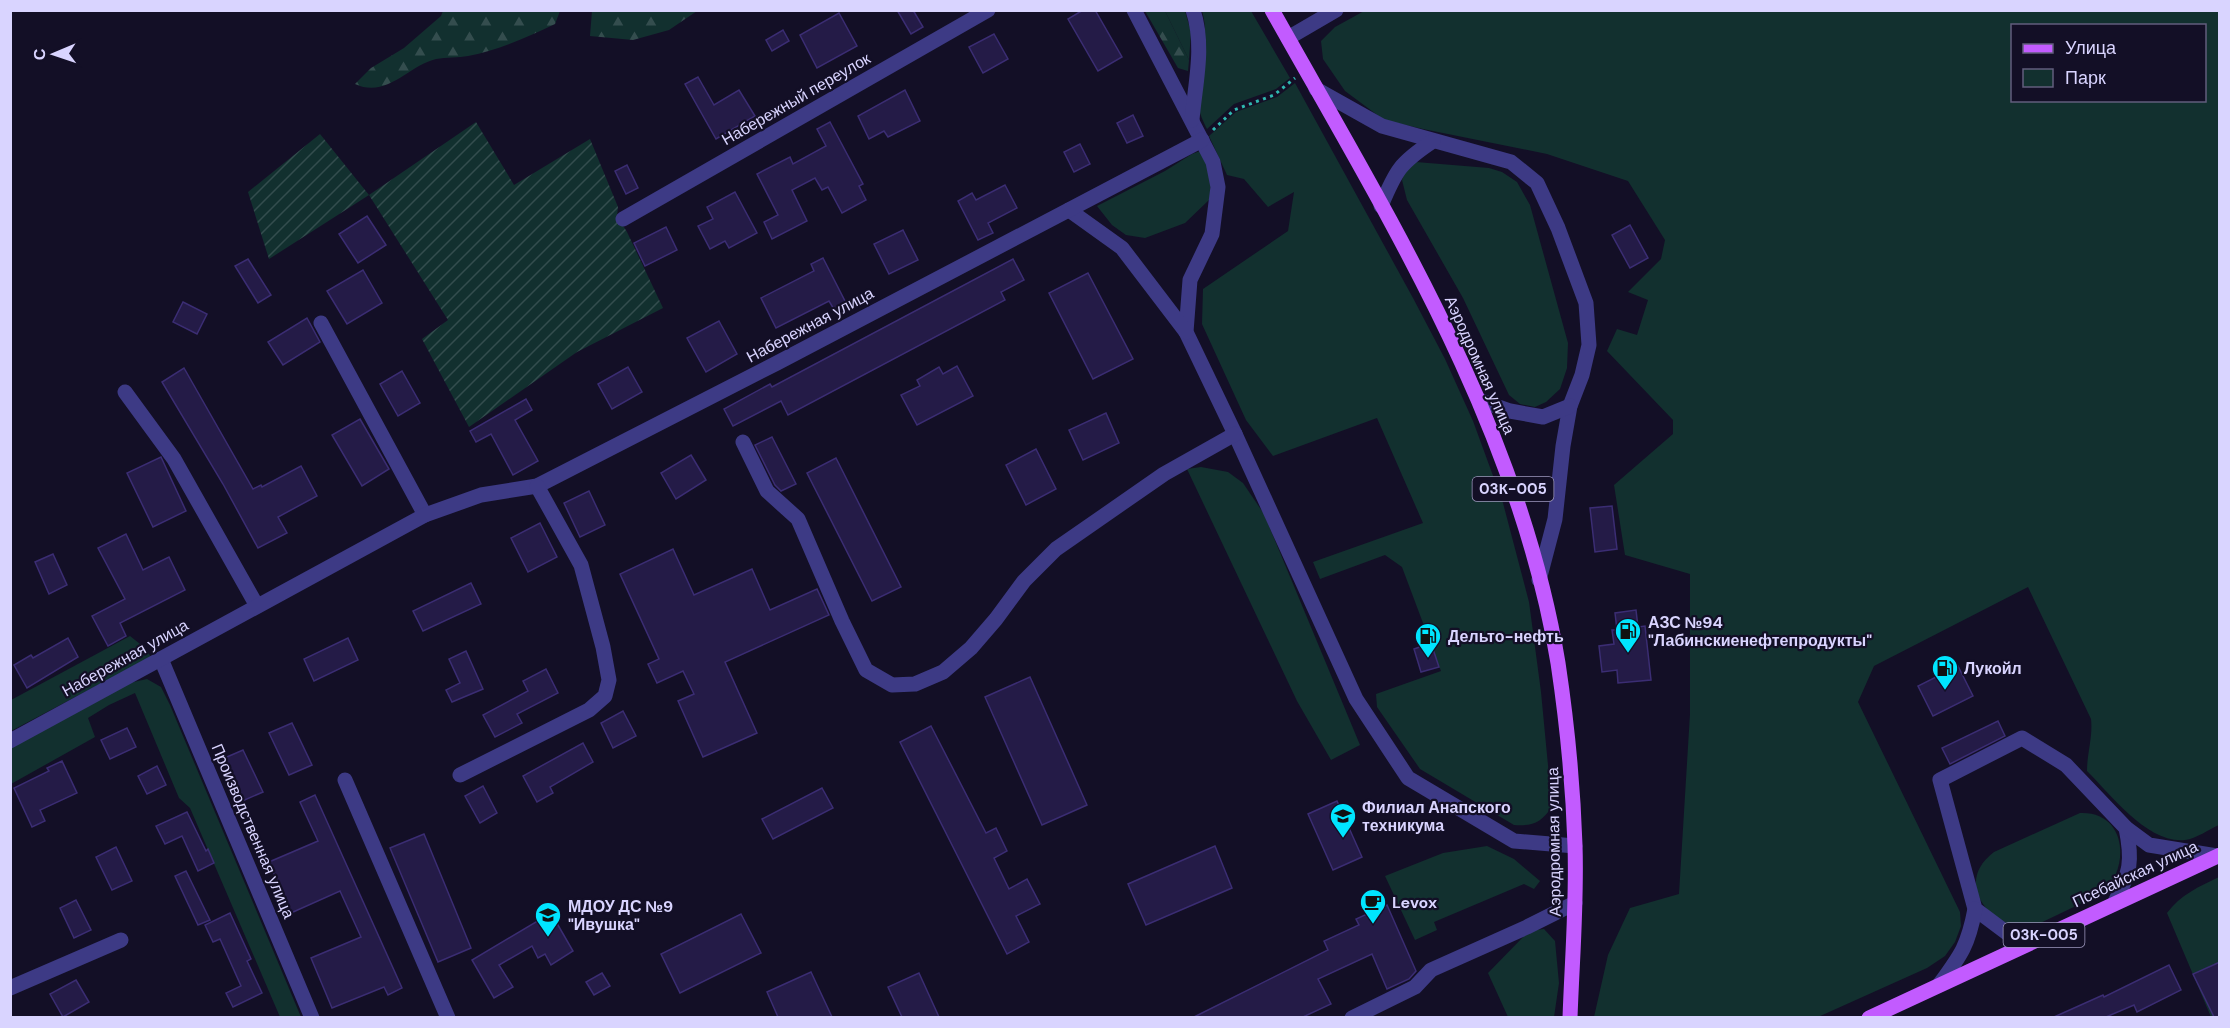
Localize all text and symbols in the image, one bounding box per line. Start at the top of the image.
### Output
north arrow [24,24,84,84]
legend [2011,24,2206,102]
text: Улица [2065,36,2117,60]
street label: Набережный переулок [718,47,875,150]
text: С [29,48,50,61]
text: Парк [2065,66,2106,90]
street label: Набережная улица [743,283,877,367]
street label: Аэродромная улица [1440,292,1520,438]
road number: 03К-005 [1472,477,1553,501]
place label: АЗС №94 "Лабинскиенефтепродукты" [1648,612,1872,651]
street label: Набережная улица [58,615,192,701]
fuel station icon: АЗС №94 "Лабинскиенефтепродукты" [1613,616,1643,654]
fuel station icon: Дельто-нефть [1413,621,1443,659]
place label: Дельто-нефть [1448,626,1564,647]
fuel station icon: Лукойл [1930,653,1960,691]
place label: Лукойл [1964,658,2022,679]
street label: Производственная улица [207,740,299,922]
street label: Аэродромная улица [1542,767,1566,917]
place label: Филиал Анапского техникума [1362,797,1511,836]
school or university icon: Филиал Анапского техникума [1328,801,1358,839]
street label: Псебайская улица [2069,836,2201,912]
cafe icon: Levox [1358,887,1388,925]
place label: Levox [1392,892,1437,913]
place label: МДОУ ДС №9 "Ивушка" [568,896,673,935]
school or university icon: МДОУ ДС №9 "Ивушка" [533,900,563,938]
road number: 03К-005 [2004,923,2084,947]

